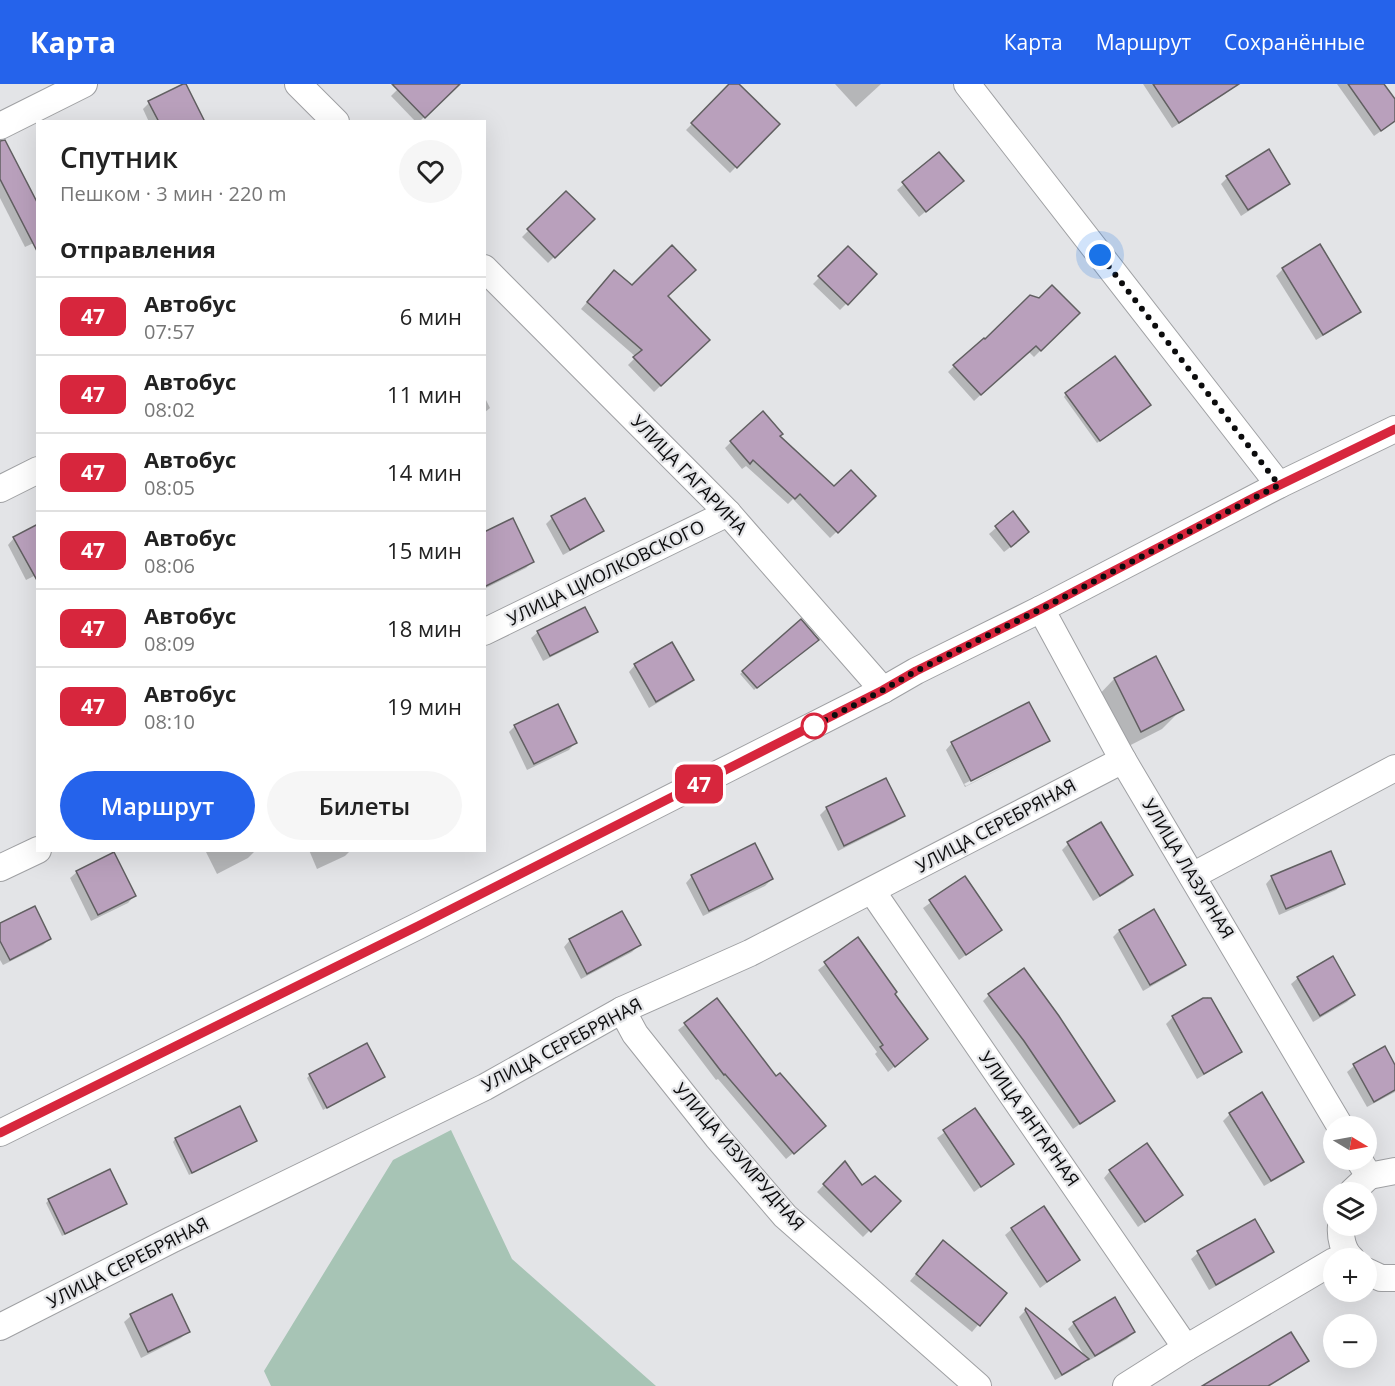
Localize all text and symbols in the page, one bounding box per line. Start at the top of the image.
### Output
text: Карта [30,23,116,61]
text: Карта [1004,28,1063,56]
text: Маршрут [1096,28,1191,56]
text: Сохранённые [1224,28,1365,56]
text: Спутник [60,138,178,176]
button: heart [399,140,462,203]
text: Пешком · 3 мин · 220 m [60,180,287,207]
text: Отправления [60,234,216,264]
your location [1085,240,1115,270]
text: Автобус [144,288,236,318]
text: 6 мин [400,301,462,331]
text: 47 [81,302,105,330]
text: 07:57 [144,318,195,345]
text: Автобус [144,366,236,396]
text: 11 мин [387,379,462,409]
text: 47 [81,380,105,408]
text: 08:02 [144,396,195,423]
street label: УЛИЦА ГАГАРИНА [626,409,753,540]
text: Автобус [144,444,236,474]
text: 14 мин [387,457,462,487]
text: 47 [81,458,105,486]
text: 08:05 [144,474,195,501]
street label: УЛИЦА ЦИОЛКОВСКОГО [503,514,708,630]
text: Автобус [144,522,236,552]
text: 15 мин [387,535,462,565]
text: 47 [81,536,105,564]
text: 08:06 [144,552,195,579]
text: Автобус [144,600,236,630]
text: 18 мин [387,613,462,643]
text: 47 [81,614,105,642]
text: 08:09 [144,630,195,657]
text: Автобус [144,678,236,708]
text: 19 мин [387,691,462,721]
text: 47 [81,692,105,720]
text: 08:10 [144,708,195,735]
unlabelled marker [801,713,827,739]
line badge: 47 [672,764,726,804]
text: 47 [687,770,711,798]
button: Маршрут [60,771,255,840]
button: Билеты [267,771,462,840]
street label: УЛИЦА СЕРЕБРЯНАЯ [911,773,1080,878]
street label: УЛИЦА ЛАЗУРНАЯ [1138,794,1240,943]
street label: УЛИЦА СЕРЕБРЯНАЯ [477,992,646,1097]
street label: УЛИЦА ЯНТАРНАЯ [974,1046,1085,1191]
street label: УЛИЦА ИЗУМРУДНАЯ [669,1077,811,1235]
north arrow [1323,1116,1377,1170]
map controls [1323,1116,1377,1368]
button: layers [1323,1182,1377,1236]
street label: УЛИЦА СЕРЕБРЯНАЯ [43,1211,212,1313]
button: + [1323,1248,1377,1302]
button: − [1323,1314,1377,1368]

